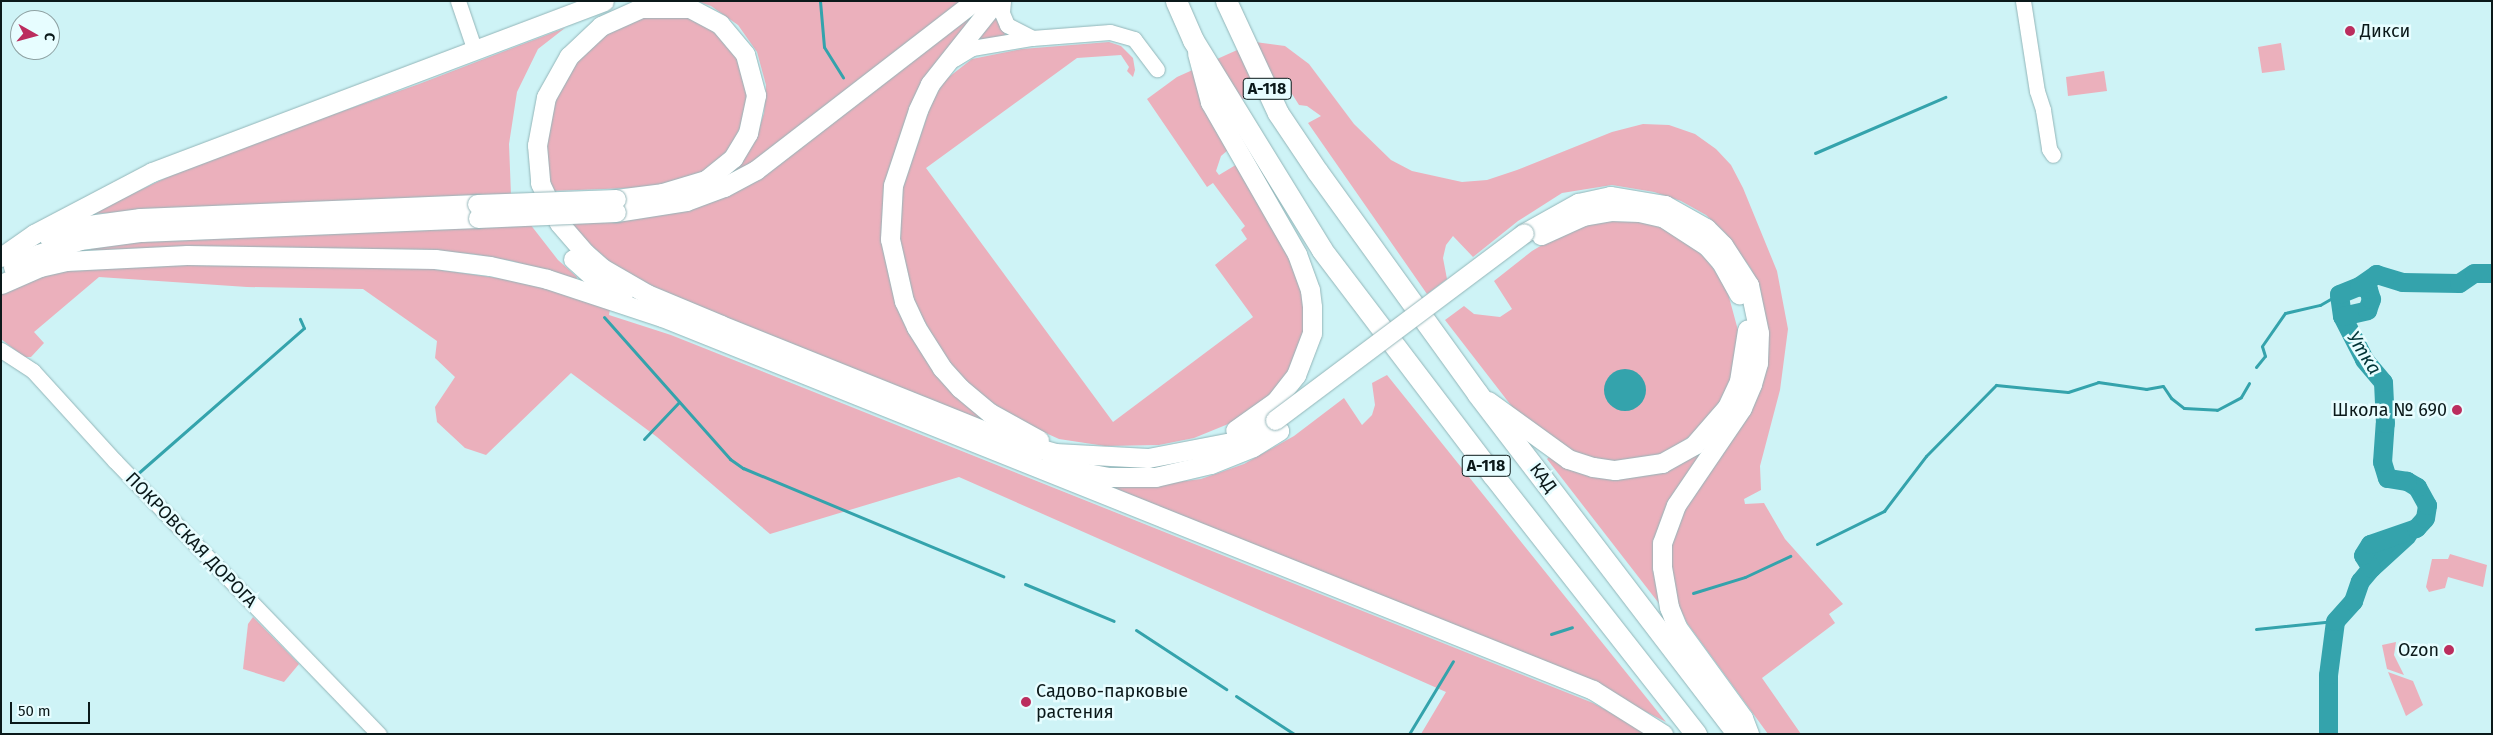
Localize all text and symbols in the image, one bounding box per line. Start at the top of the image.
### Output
north arrow [10,10,60,60]
place label: Дикси [2360,20,2410,42]
marker: Дикси [2344,25,2356,37]
text: С [40,32,58,42]
road number: А-118 [1242,76,1292,102]
water label: Утка [2342,327,2386,379]
place label: Школа № 690 [2332,399,2447,421]
marker: Школа № 690 [2451,404,2463,416]
road number: А-118 [1461,452,1511,480]
street label: КАД [1525,459,1561,497]
street label: ПОКРОВСКАЯ ДОРОГА [121,468,261,612]
place label: Ozon [2398,639,2439,661]
marker: Ozon [2443,644,2455,656]
place label: Садово-парковые растения [1036,681,1188,724]
scale bar [12,692,92,724]
marker: Садово-парковые растения [1020,696,1032,708]
text: 50 m [18,702,51,720]

